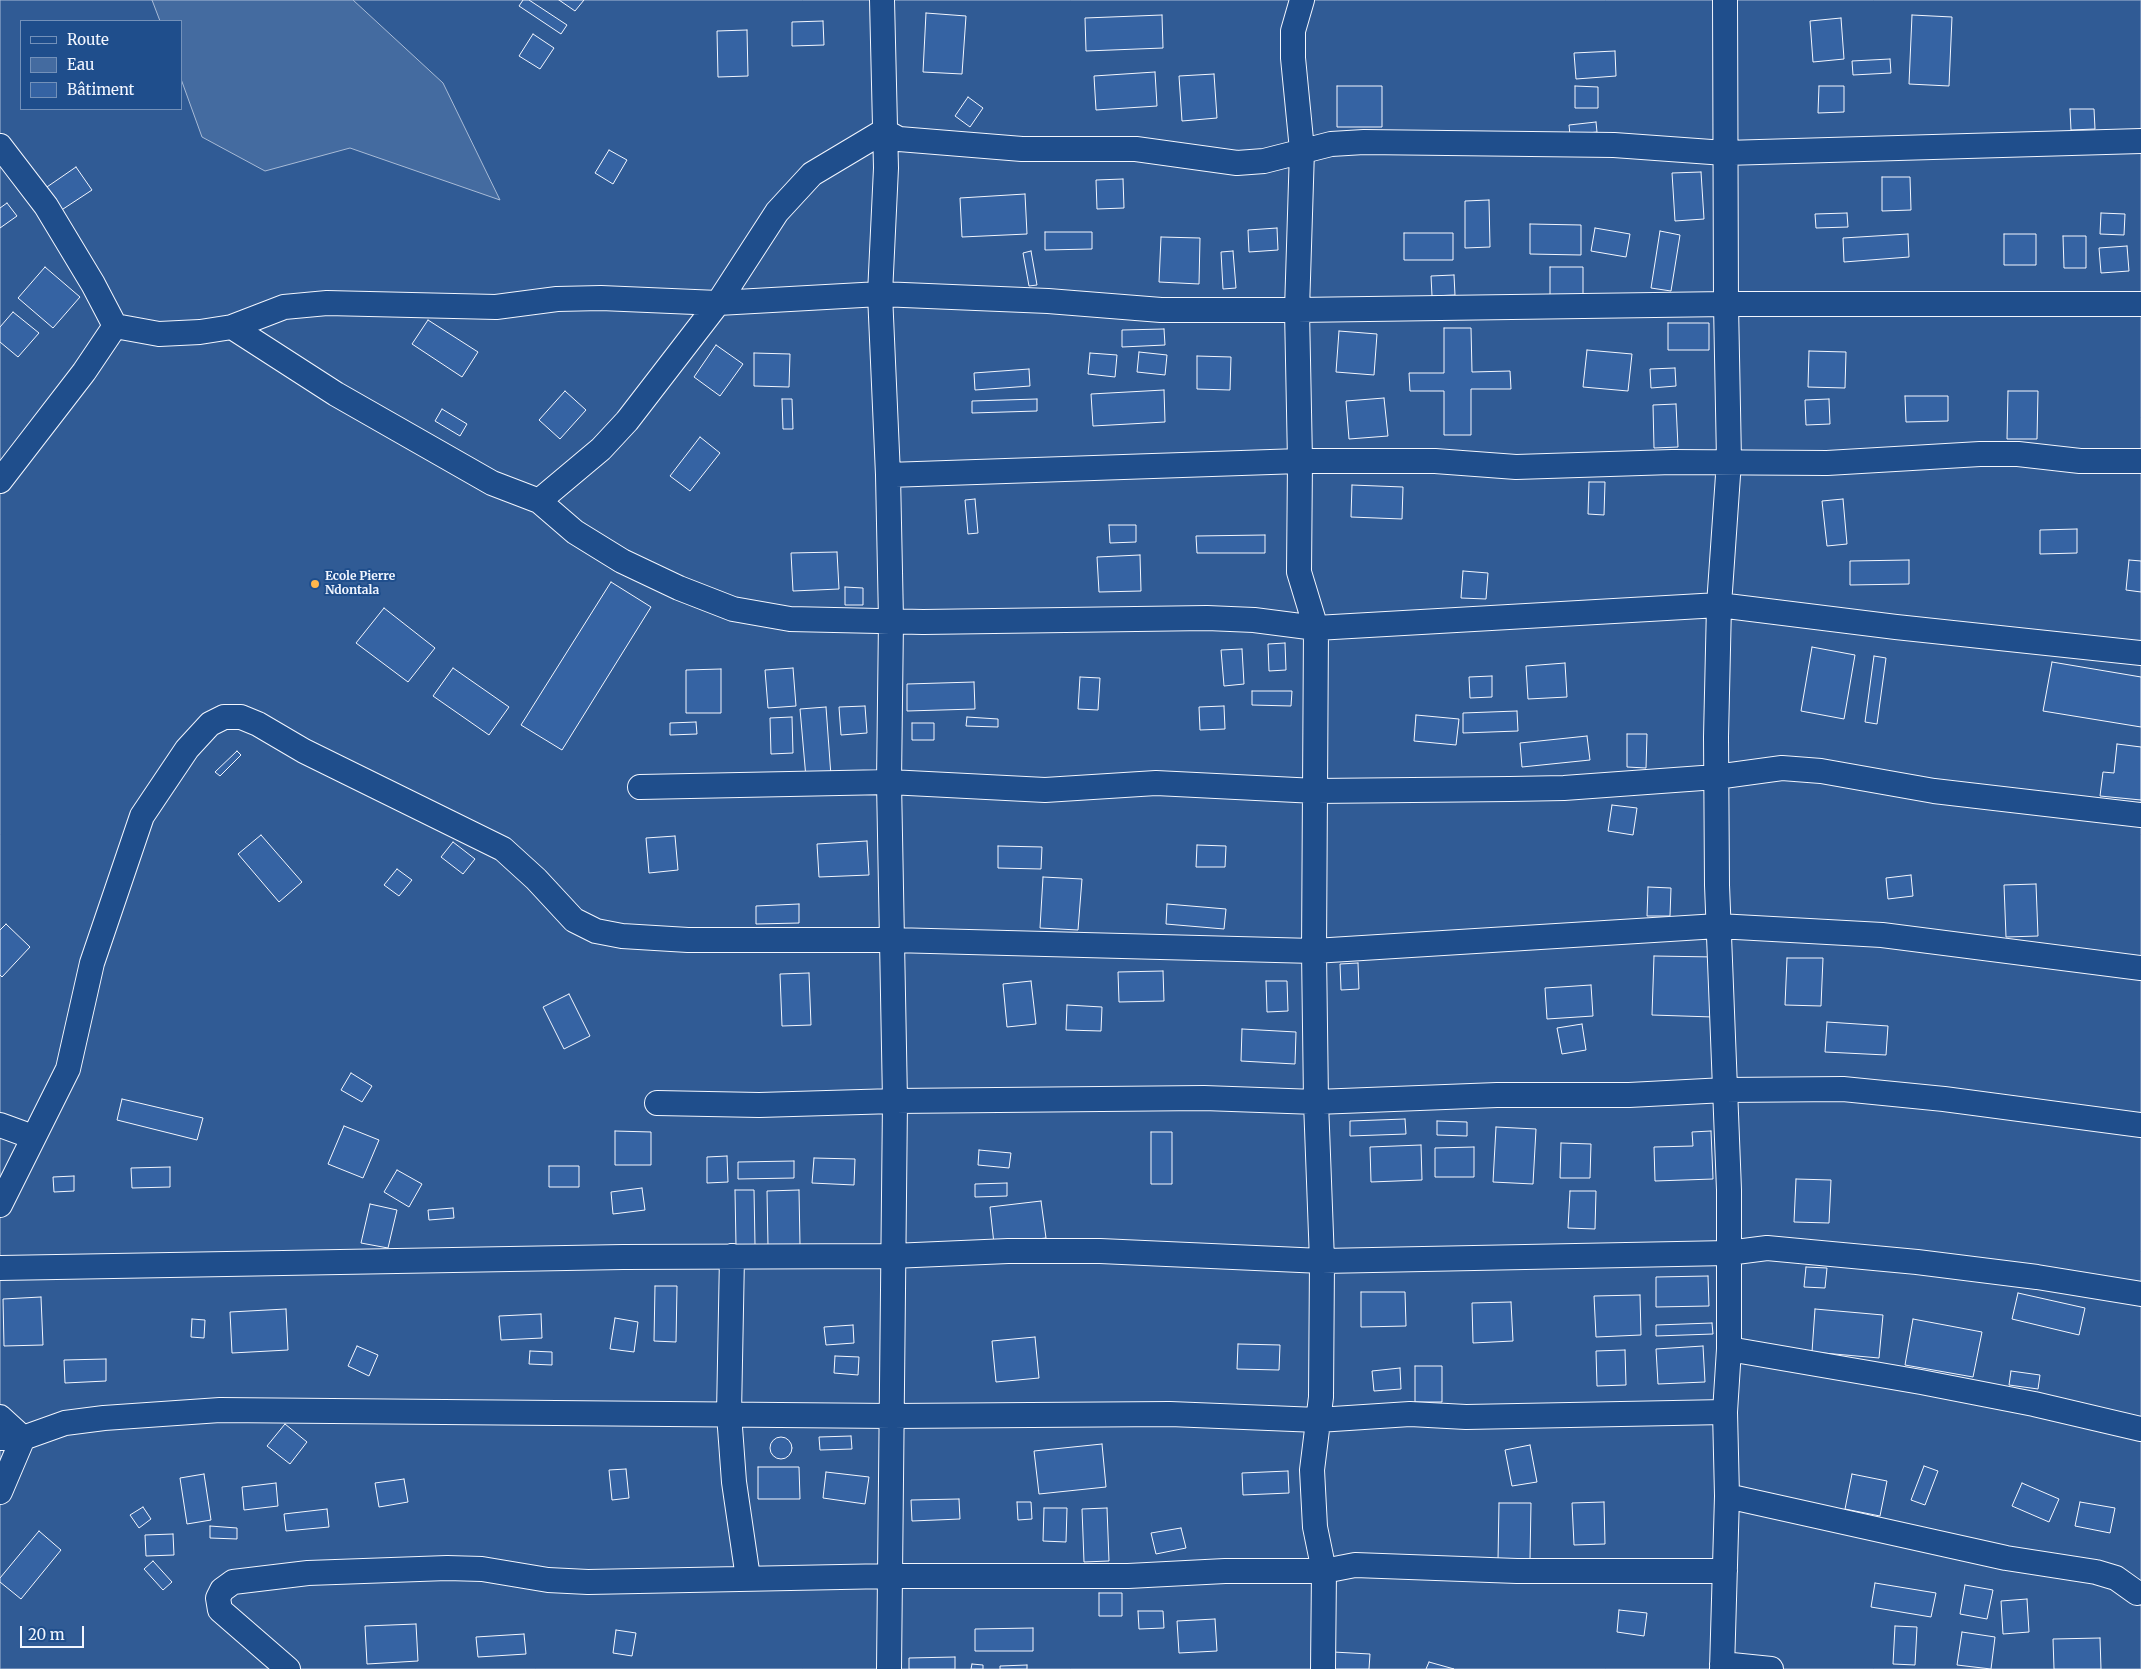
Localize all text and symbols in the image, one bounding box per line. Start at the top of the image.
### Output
legend [20,20,182,110]
text: Route [67,30,109,49]
text: Eau [67,55,94,74]
text: Bâtiment [67,80,134,99]
place label: Ecole Pierre Ndontala [325,570,395,598]
marker: Ecole Pierre Ndontala [309,578,321,590]
scale bar [22,1616,86,1648]
text: 20 m [28,1625,65,1644]

